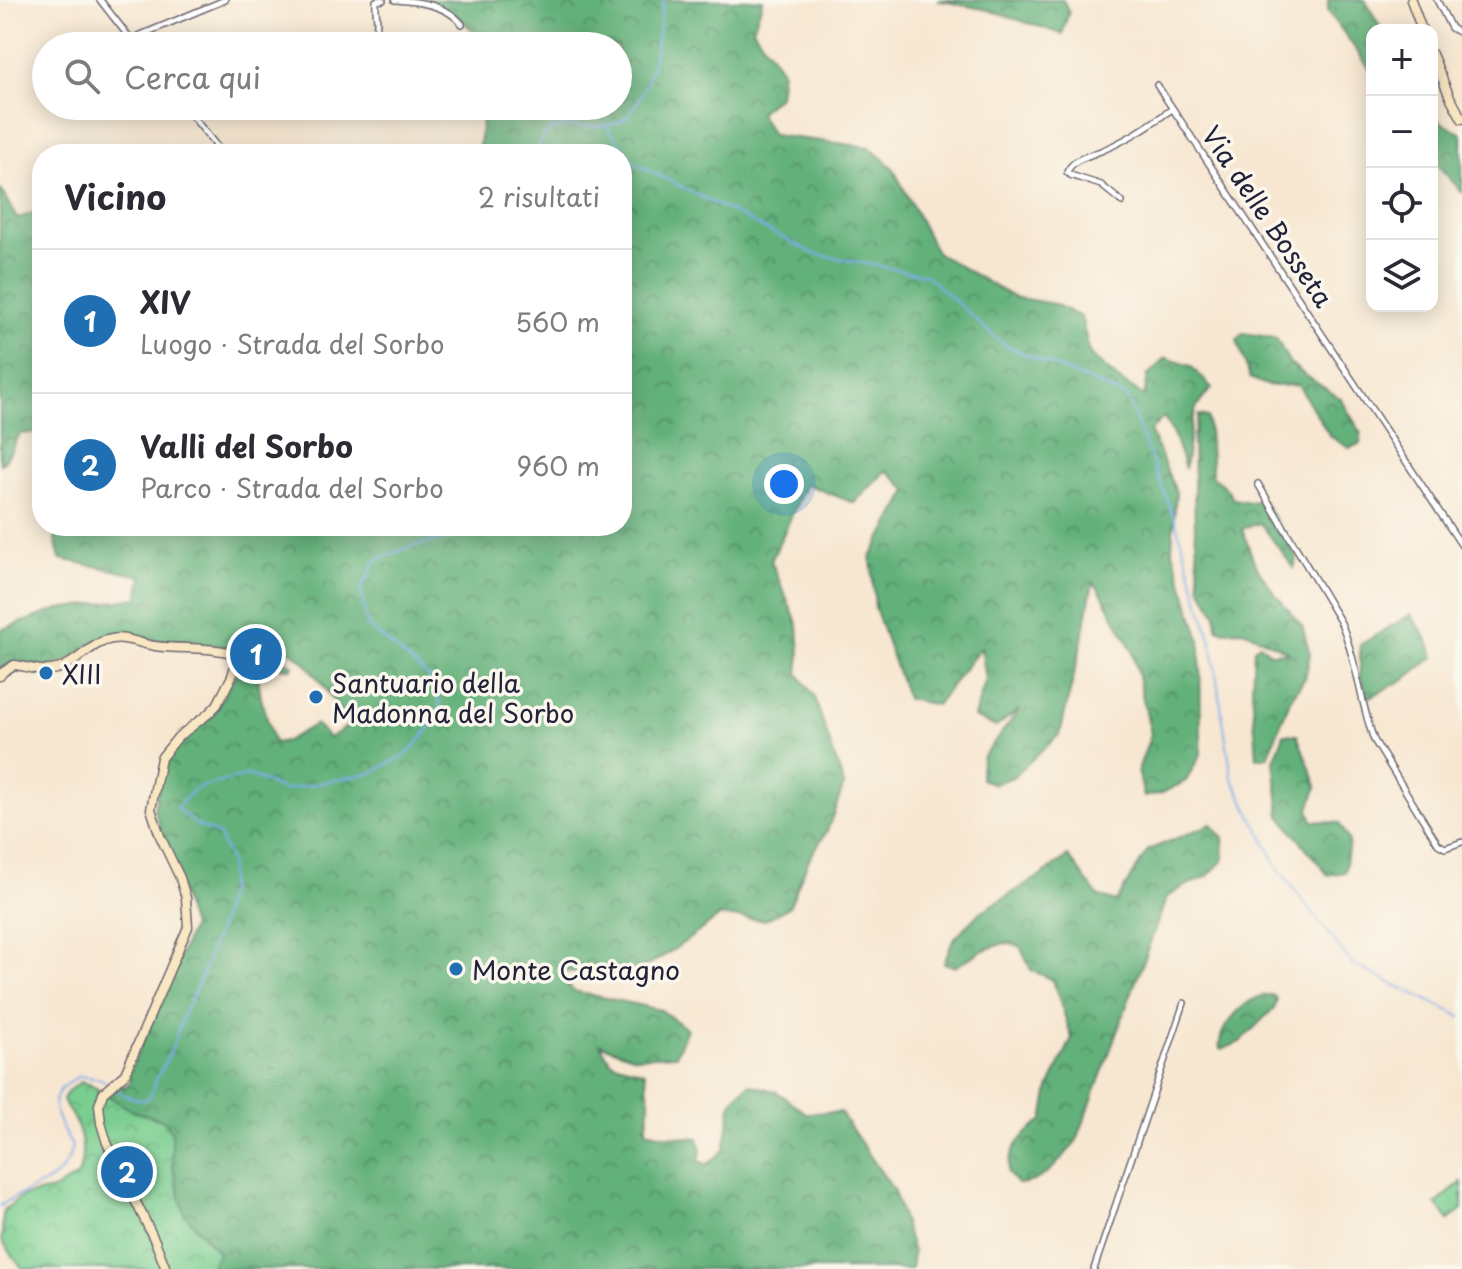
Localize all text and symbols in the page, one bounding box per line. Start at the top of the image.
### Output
map controls [1366,24,1438,312]
button: + [1366,24,1438,96]
search box [32,32,632,120]
icon: search [60,54,104,98]
text: Cerca qui [124,54,261,99]
button: − [1366,96,1438,168]
street label: Via delle Bosseta [1193,117,1344,315]
button: locate [1366,168,1438,240]
text: Vicino [64,170,166,222]
text: 2 risultati [478,177,600,216]
button: layers [1366,240,1438,312]
text: XIV [140,279,191,324]
text: 1 [84,302,96,341]
text: 560 m [515,302,600,341]
text: Luogo · Strada del Sorbo [140,324,444,363]
text: Valli del Sorbo [140,423,353,468]
text: 2 [81,446,99,485]
text: 960 m [517,446,600,485]
your location [764,464,804,504]
text: Parco · Strada del Sorbo [140,468,444,507]
pin: 1 [230,624,282,684]
place label: XIII [62,654,102,693]
place label: Santuario della Madonna del Sorbo [332,663,574,732]
marker: XIII [37,664,55,682]
marker: Santuario della Madonna del Sorbo [307,688,325,706]
place label: Monte Castagno [472,950,680,989]
marker: Monte Castagno [447,960,465,978]
pin: 2 [101,1142,153,1202]

